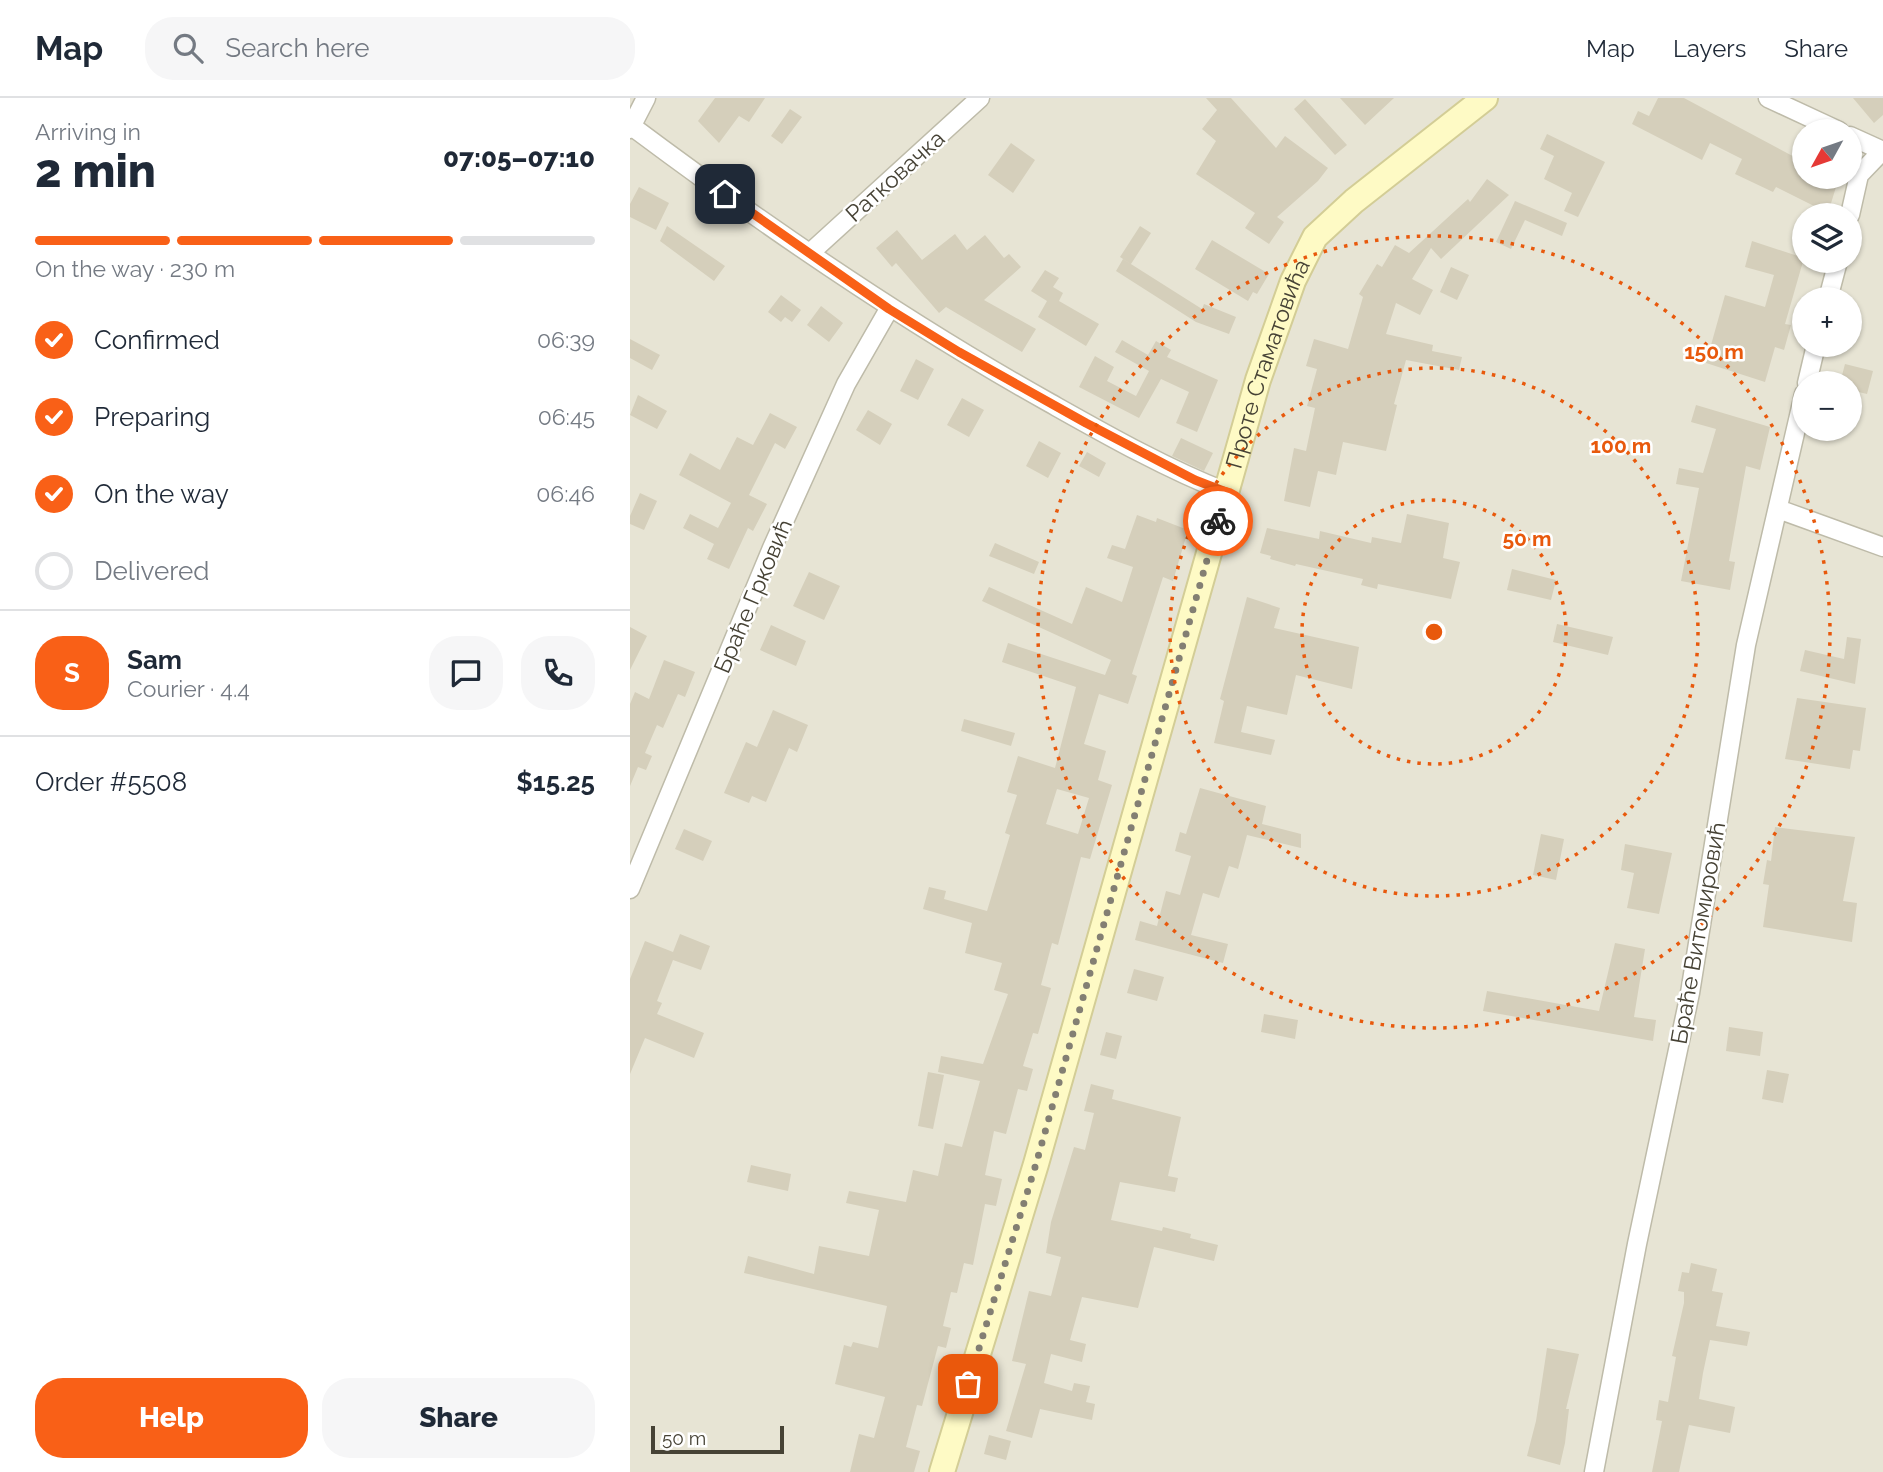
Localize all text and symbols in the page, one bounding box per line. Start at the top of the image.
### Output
search box [145,17,635,80]
text: Map [35,29,103,68]
icon: search [169,29,207,67]
text: Search here [225,33,370,63]
text: Map [1586,34,1635,63]
text: Layers [1673,34,1746,63]
text: Share [1784,34,1848,63]
text: Arriving in [35,118,141,145]
north arrow [1792,119,1862,189]
map controls [1792,119,1862,441]
street label: Ратковачка [840,124,950,227]
text: 07:05–07:10 [443,143,595,173]
text: 2 min [35,144,156,198]
pin [695,164,755,224]
icon: home [706,175,744,213]
button: layers [1792,203,1862,273]
street label: Проте Стаматовића [1220,254,1315,471]
text: On the way · 230 m [35,255,235,282]
button: + [1792,287,1862,357]
icon: check [35,321,73,359]
text: Confirmed [94,325,220,355]
text: 06:39 [537,326,595,353]
text: 150 m [1684,339,1744,364]
button: − [1792,371,1862,441]
icon: check [35,398,73,436]
text: Preparing [94,402,210,432]
text: 06:45 [538,403,595,430]
text: 100 m [1591,433,1651,458]
icon: check [35,475,73,513]
text: On the way [94,479,229,509]
text: 06:46 [536,480,595,507]
courier [1183,486,1253,556]
icon: bike [1199,502,1237,540]
street label: Браће Грковић [708,515,797,677]
text: 50 m [1502,526,1552,551]
text: Delivered [94,556,209,586]
centre of rings [1422,620,1446,644]
button: chat [429,636,503,710]
button: phone [521,636,595,710]
text: Sam [127,645,182,675]
text: S [64,658,80,688]
text: Courier · 4.4 [127,675,250,702]
text: Order #5508 [35,767,187,797]
text: $15.25 [516,767,595,797]
street label: Браће Витомировић [1665,820,1730,1046]
pin [938,1354,998,1414]
icon: bag [949,1365,987,1403]
button: Help [35,1378,308,1458]
button: Share [322,1378,595,1458]
scale bar [651,1423,784,1455]
text: 50 m [662,1427,706,1449]

